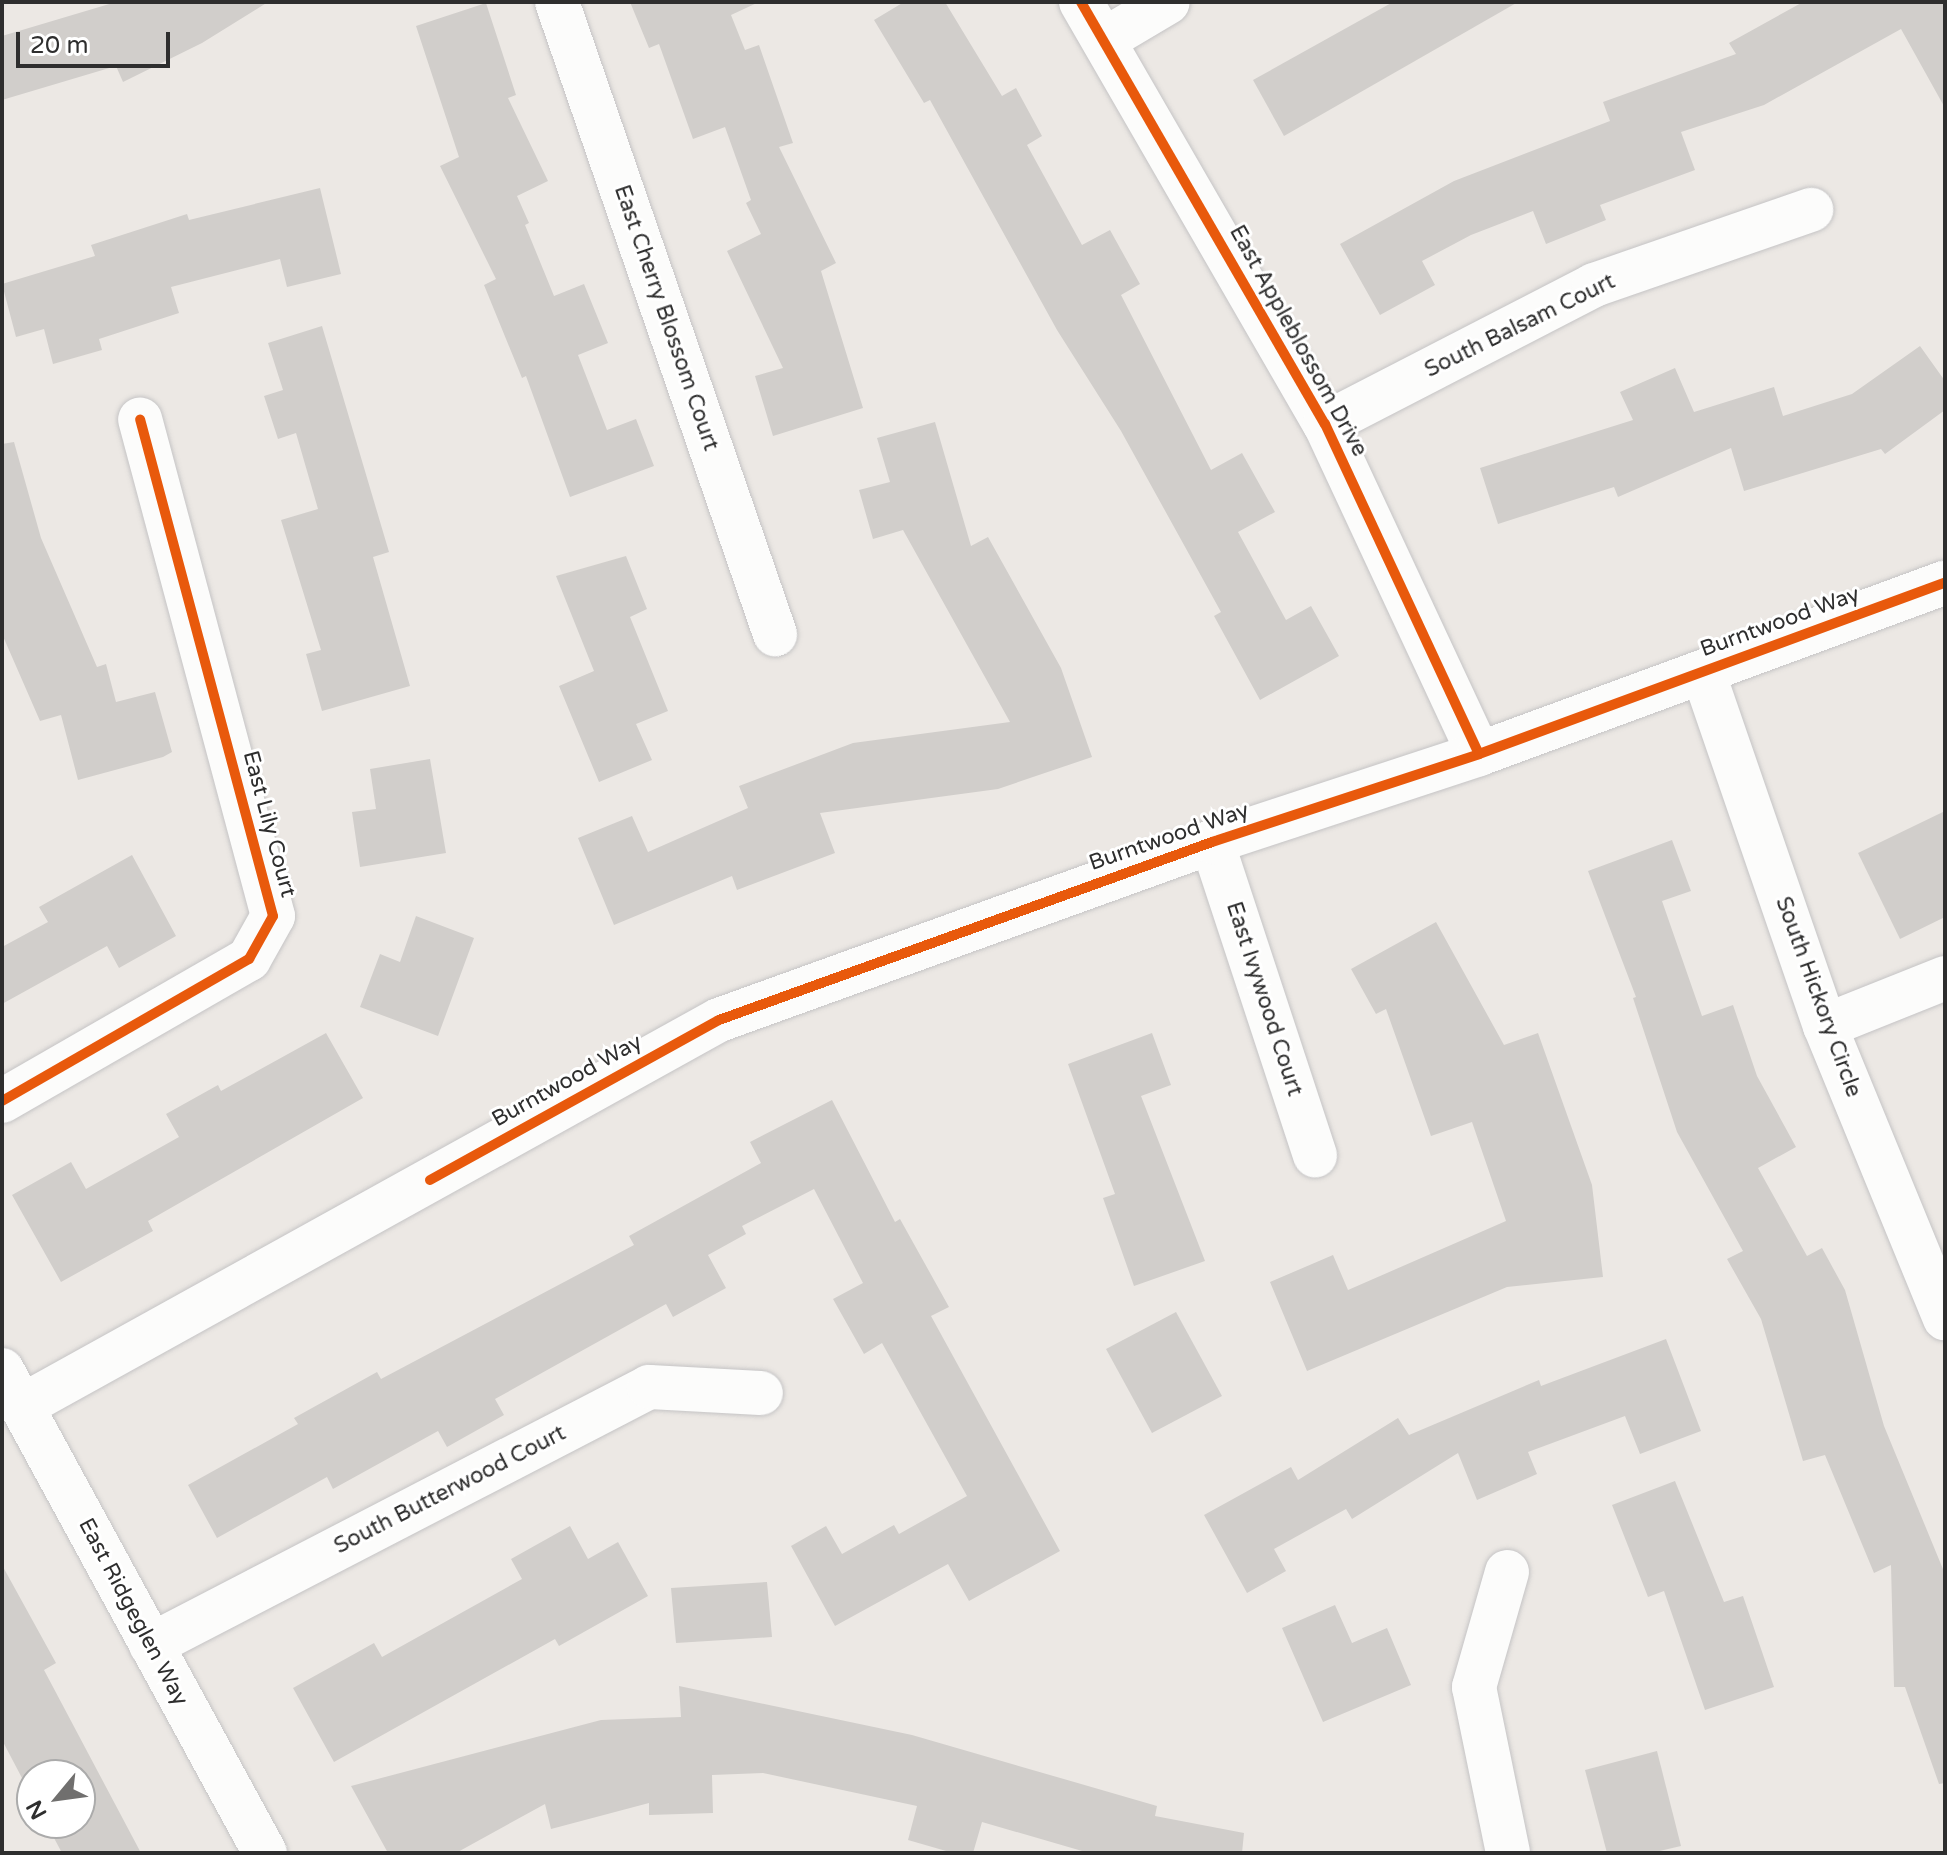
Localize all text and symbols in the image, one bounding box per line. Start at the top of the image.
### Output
scale bar [20,16,174,66]
text: 20 m [30,31,88,60]
street label: East Cherry Blossom Court [608,182,724,454]
street label: East Appleblossom Drive [1223,221,1373,461]
street label: South Balsam Court [1421,268,1619,384]
street label: Burntwood Way [1697,581,1863,663]
street label: East Lily Court [237,748,301,900]
street label: Burntwood Way [1086,797,1252,877]
street label: South Hickory Circle [1769,893,1867,1101]
street label: East Ivywood Court [1220,899,1308,1099]
street label: Burntwood Way [487,1029,647,1133]
street label: South Butterwood Court [330,1420,570,1560]
street label: East Ridgeglen Way [72,1514,194,1710]
north arrow [16,1759,96,1839]
text: N [21,1796,52,1824]

